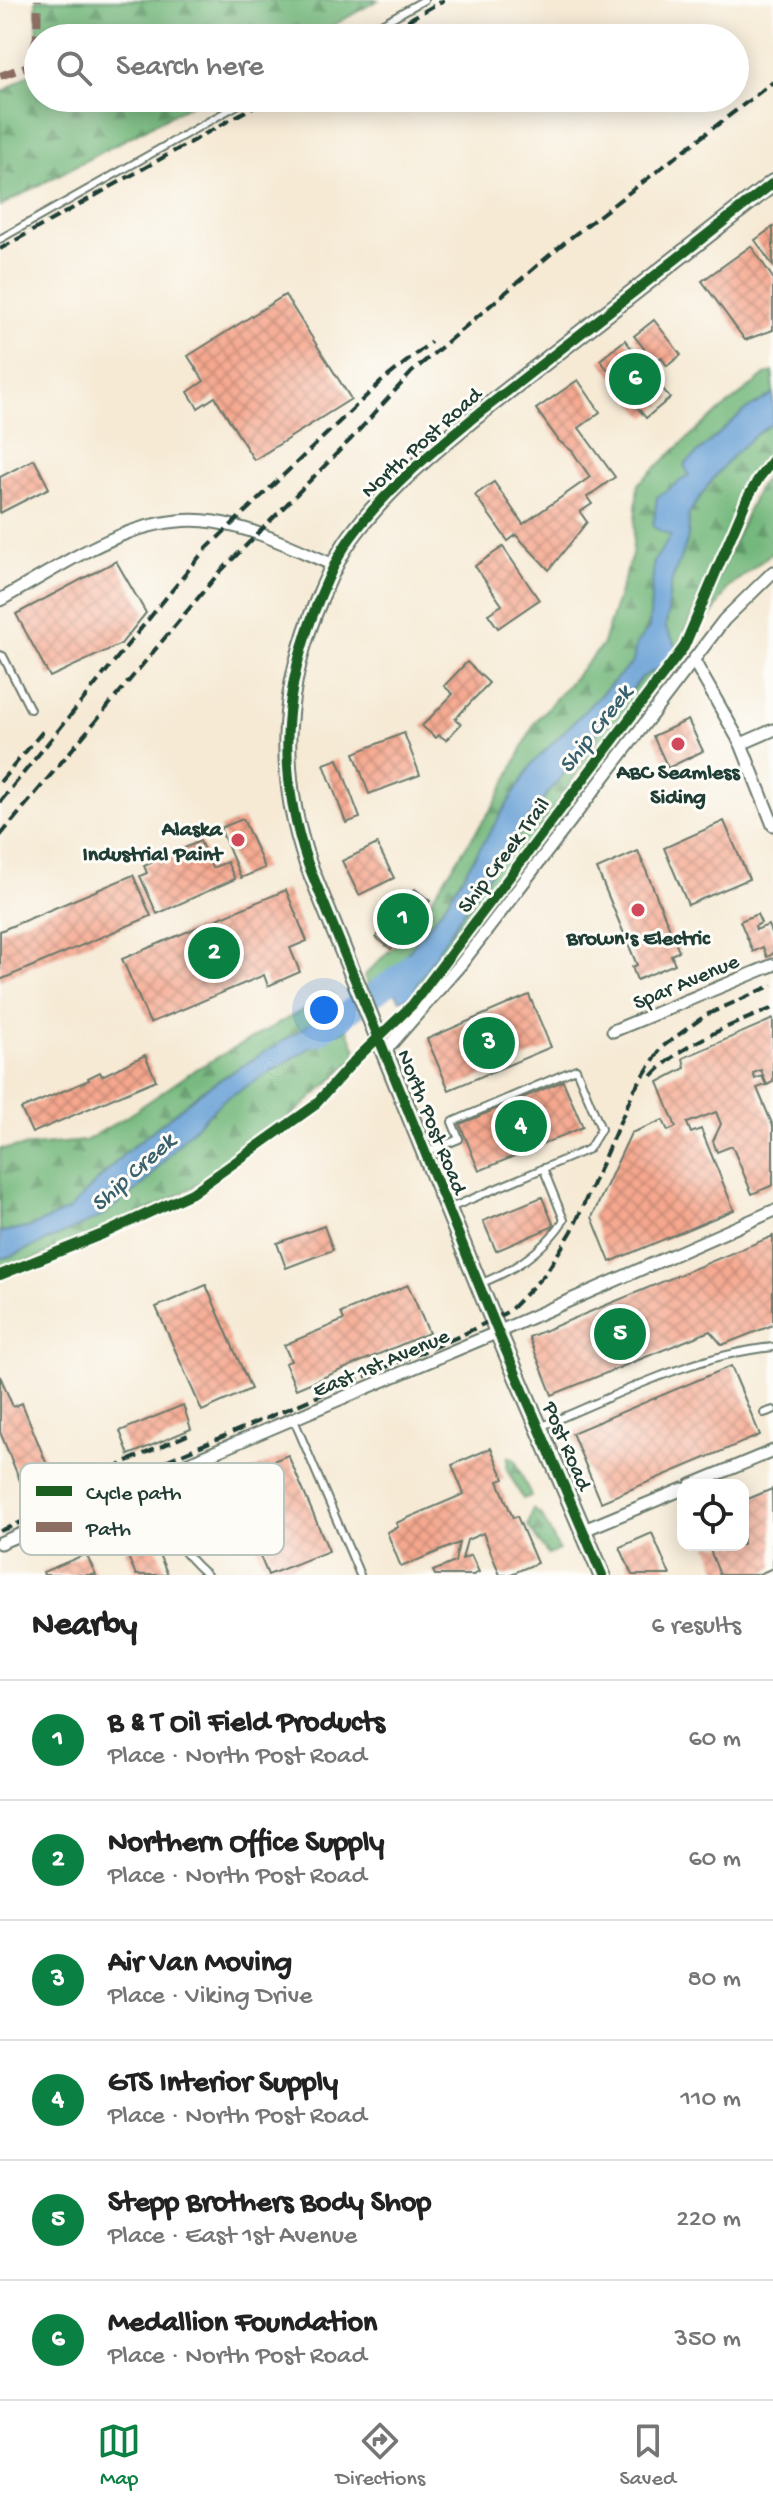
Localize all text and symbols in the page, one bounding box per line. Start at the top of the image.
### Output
search box [24,24,749,112]
icon: search [52,46,96,90]
text: Search here [116,51,264,86]
pin: 6 [609,349,661,409]
street label: North Post Road [357,382,490,505]
water label: Ship Creek [553,679,642,780]
marker: ABC Seamless Siding [669,735,687,753]
place label: ABC Seamless Siding [615,761,741,812]
street label: Ship Creek Trail [453,793,557,919]
place label: Alaska Industrial Paint [83,818,224,869]
marker: Alaska Industrial Paint [229,831,247,849]
pin: 1 [377,889,429,949]
marker: Brown's Electric [629,901,647,919]
pin: 2 [188,923,240,983]
place label: Brown's Electric [565,927,711,953]
street label: Spar Avenue [630,950,744,1018]
your location [304,990,344,1030]
pin: 3 [463,1013,515,1073]
street label: North Post Road [389,1046,472,1200]
pin: 4 [495,1096,547,1156]
water label: Ship Creek [86,1127,184,1219]
pin: 5 [594,1304,646,1364]
street label: East 1st Avenue [309,1324,454,1405]
street label: Post Road [535,1397,596,1497]
legend [20,1463,284,1555]
map controls [677,1479,749,1551]
button: locate [677,1479,749,1551]
text: Cycle path [86,1482,182,1508]
text: Path [85,1518,131,1544]
text: Nearby [32,1607,137,1647]
text: 6 results [651,1612,741,1643]
text: B & T Oil Field Products [108,1707,385,1742]
text: 1 [53,1725,63,1756]
text: 60 m [688,1725,741,1756]
text: Place · North Post Road [108,1742,367,1773]
text: Northern Office Supply [108,1827,384,1862]
text: 2 [52,1845,64,1876]
text: 60 m [688,1845,741,1876]
text: Place · North Post Road [108,1862,367,1893]
text: Air Van Moving [108,1947,292,1982]
text: 3 [51,1965,65,1996]
text: 80 m [687,1965,741,1996]
text: Place · Viking Drive [108,1982,313,2013]
text: GTS Interior Supply [108,2067,338,2102]
text: 4 [52,2085,64,2116]
text: 110 m [681,2085,741,2116]
text: Place · North Post Road [108,2102,367,2133]
text: Stepp Brothers Body Shop [108,2187,431,2222]
text: 5 [51,2205,65,2236]
text: 220 m [676,2205,741,2236]
text: Place · East 1st Avenue [108,2222,357,2253]
text: Medallion Foundation [108,2307,377,2342]
text: 6 [51,2325,65,2356]
text: 350 m [674,2325,741,2356]
text: Place · North Post Road [108,2342,367,2373]
tab: Map [97,2419,141,2493]
tab: Directions [336,2419,425,2493]
tab: Saved [619,2419,676,2493]

